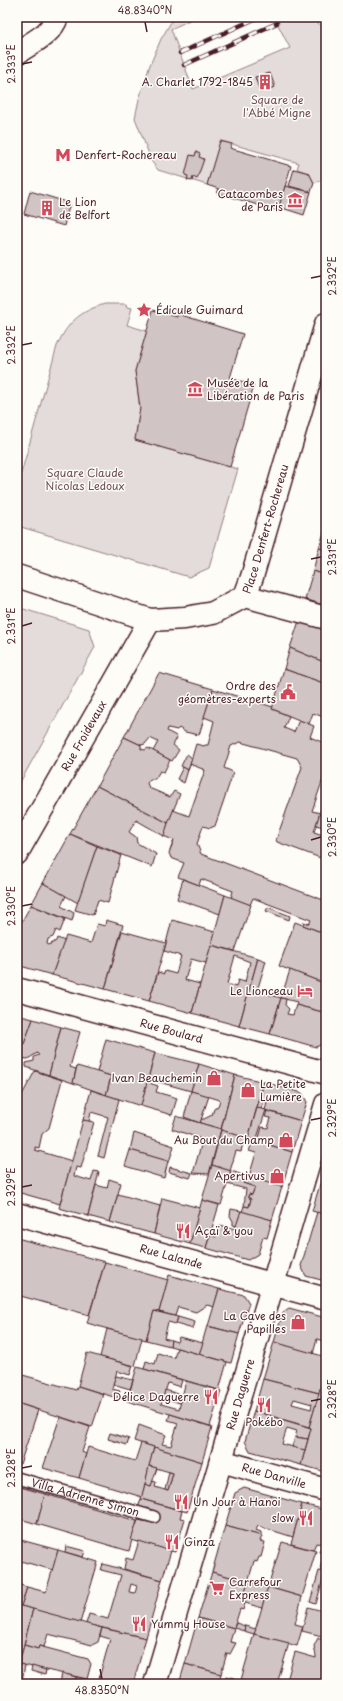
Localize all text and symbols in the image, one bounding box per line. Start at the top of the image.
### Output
text: 48.8340°N [118,2,172,17]
text: 2.333°E [3,44,18,84]
place label: A. Charlet 1792-1845 [142,73,253,90]
building icon: A. Charlet 1792-1845 [256,73,274,91]
park label: Square de l'Abbé Migne [243,91,311,121]
metro station icon: Denfert-Rochereau [54,146,72,164]
place label: Denfert-Rochereau [75,146,177,163]
place label: Catacombes de Paris [218,185,283,215]
museum icon: Catacombes de Paris [286,191,304,209]
place label: Le Lion de Belfort [59,193,110,223]
building icon: Le Lion de Belfort [38,199,56,217]
text: 2.332°E [324,256,339,296]
place icon: Édicule Guimard [135,301,153,319]
place label: Édicule Guimard [156,301,243,318]
text: 2.332°E [3,325,18,365]
place label: Musée de la Libération de Paris [207,374,304,404]
museum icon: Musée de la Libération de Paris [186,380,204,398]
street label: Place Denfert-Rochereau [238,462,293,596]
park label: Square Claude Nicolas Ledoux [45,464,125,494]
text: 2.331°E [324,539,339,575]
text: 2.331°E [3,608,18,644]
place label: Ordre des géomètres-experts [178,677,276,707]
public building icon: Ordre des géomètres-experts [279,683,297,701]
street label: Rue Froidevaux [57,697,111,774]
text: 2.330°E [324,817,339,857]
text: 2.330°E [3,886,18,926]
place label: Le Lionceau [230,982,293,999]
hotel icon: Le Lionceau [296,982,314,1000]
street label: Rue Boulard [138,1014,205,1047]
place label: Ivan Beauchemin [112,1069,202,1086]
shop icon: Ivan Beauchemin [205,1069,223,1087]
place label: La Petite Lumière [260,1075,306,1105]
shop icon: La Petite Lumière [239,1081,257,1099]
text: 2.329°E [324,1098,339,1138]
place label: Au Bout du Champ [174,1131,274,1148]
shop icon: Au Bout du Champ [277,1131,295,1149]
text: 2.329°E [3,1167,18,1207]
place label: Apertivus [214,1167,265,1184]
shop icon: Apertivus [268,1167,286,1185]
restaurant icon: Açaï & you [174,1222,192,1240]
place label: Açaï & you [195,1222,253,1239]
street label: Rue Lalande [138,1239,205,1273]
place label: La Cave des Papilles [223,1307,286,1337]
shop icon: La Cave des Papilles [289,1313,307,1331]
street label: Rue Daguerre [221,1356,259,1432]
text: 2.328°E [324,1379,339,1419]
place label: Délice Daguerre [113,1388,199,1405]
restaurant icon: Délice Daguerre [202,1388,220,1406]
restaurant icon: Pokébo [255,1396,273,1414]
place label: Pokébo [245,1413,283,1430]
text: 2.328°E [3,1448,18,1488]
street label: Rue Danville [240,1458,308,1492]
street label: Villa Adrienne Simon [29,1474,141,1520]
restaurant icon: Un Jour à Hanoi [172,1493,190,1511]
place label: Un Jour à Hanoi [193,1493,281,1510]
place label: slow [272,1509,295,1526]
restaurant icon: slow [297,1509,315,1527]
restaurant icon: Ginza [163,1533,181,1551]
place label: Ginza [184,1533,215,1550]
place label: Carrefour Express [229,1573,282,1603]
supermarket icon: Carrefour Express [208,1579,226,1597]
restaurant icon: Yummy House [130,1615,148,1633]
place label: Yummy House [151,1615,225,1632]
text: 48.8350°N [75,1682,129,1697]

